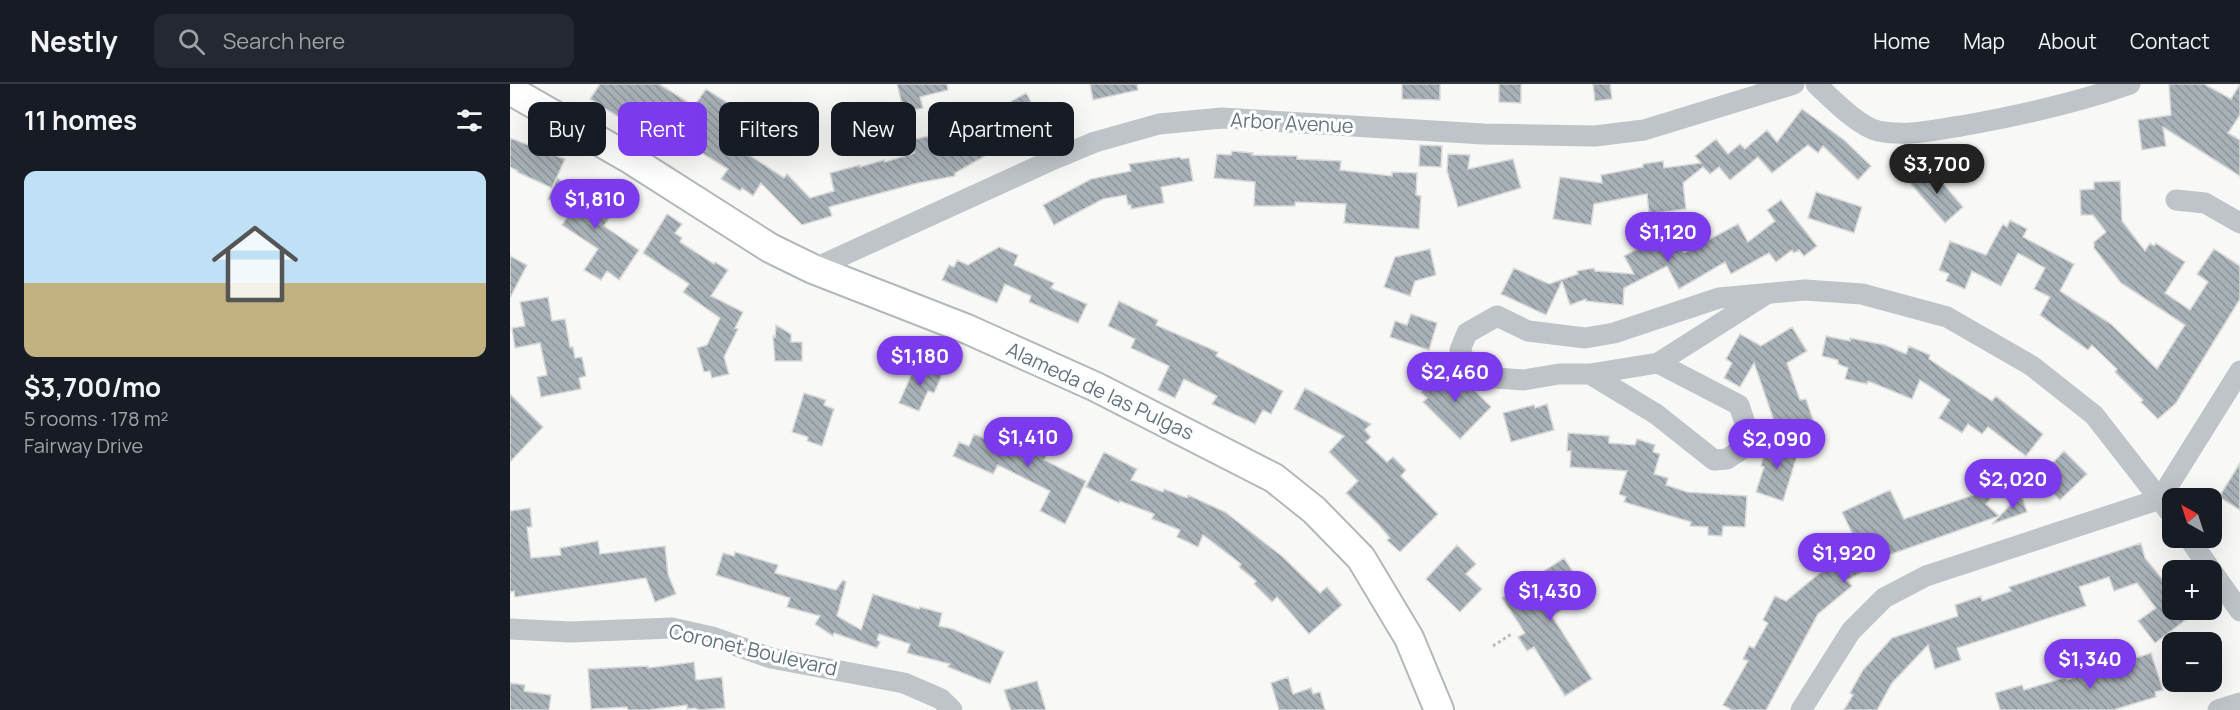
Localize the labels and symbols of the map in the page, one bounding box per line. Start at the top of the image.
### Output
street label: Arbor Avenue [1230,106,1354,139]
pin: $3,700 [1888,144,1986,195]
pin: $1,810 [546,179,644,230]
pin: $1,120 [1619,212,1717,263]
street label: Alameda de las Pulgas [1002,335,1198,446]
pin: $1,180 [871,336,969,387]
pin: $2,460 [1406,352,1504,403]
pin: $1,410 [979,417,1077,468]
pin: $2,090 [1728,419,1826,470]
pin: $2,020 [1964,459,2062,510]
north arrow [2162,488,2222,548]
pin: $1,920 [1795,533,1893,584]
pin: $1,430 [1501,571,1599,622]
street label: Coronet Boulevard [666,617,840,682]
pin: $1,340 [2041,639,2139,690]

